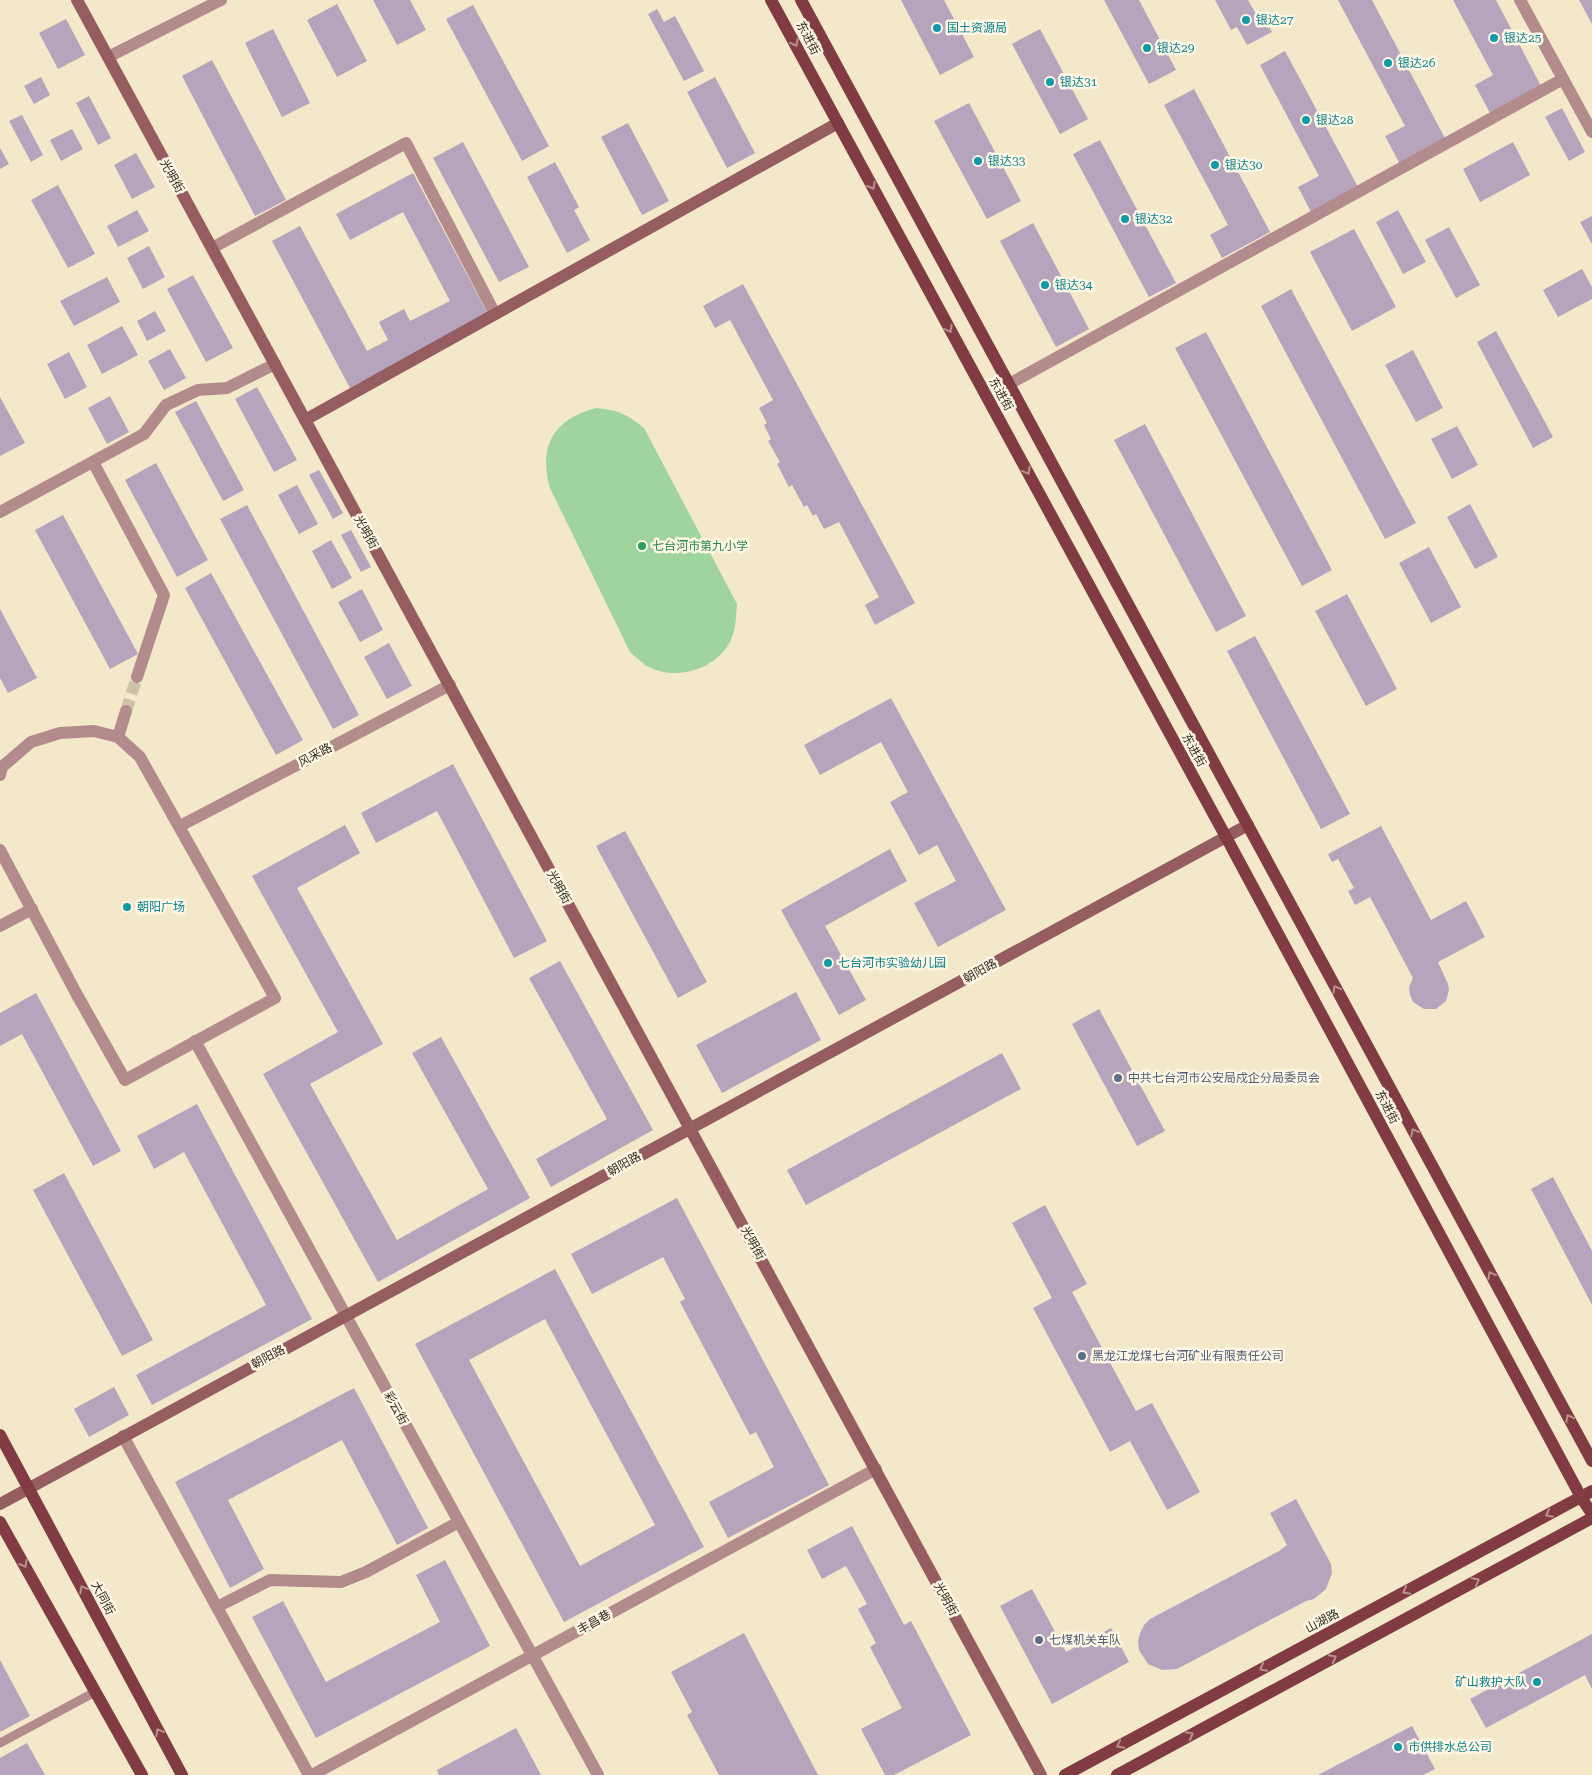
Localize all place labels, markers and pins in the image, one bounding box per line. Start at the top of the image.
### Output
place label: 银达27 [1256,13,1294,27]
marker: 银达27 [1240,14,1252,26]
place label: 国土资源局 [947,21,1007,35]
marker: 国土资源局 [931,22,943,34]
place label: 银达25 [1504,31,1542,45]
marker: 银达25 [1488,32,1500,44]
place label: 银达29 [1157,41,1195,55]
marker: 银达29 [1141,42,1153,54]
place label: 银达26 [1398,56,1436,70]
marker: 银达26 [1382,57,1394,69]
place label: 银达31 [1060,75,1098,89]
marker: 银达31 [1044,76,1056,88]
place label: 银达28 [1316,113,1354,127]
marker: 银达28 [1300,114,1312,126]
place label: 银达33 [988,154,1026,168]
marker: 银达33 [972,155,984,167]
place label: 银达30 [1225,158,1263,172]
marker: 银达30 [1209,159,1221,171]
place label: 银达32 [1135,212,1173,226]
marker: 银达32 [1119,213,1131,225]
place label: 银达34 [1055,278,1093,292]
marker: 银达34 [1039,279,1051,291]
place label: 七台河市第九小学 [652,539,748,553]
marker: 七台河市第九小学 [636,540,648,552]
place label: 朝阳广场 [137,900,185,914]
marker: 朝阳广场 [121,901,133,913]
place label: 七台河市实验幼儿园 [838,956,946,970]
marker: 七台河市实验幼儿园 [822,957,834,969]
place label: 中共七台河市公安局戍企分局委员会 [1128,1071,1320,1085]
marker: 中共七台河市公安局戍企分局委员会 [1112,1072,1124,1084]
place label: 黑龙江龙煤七台河矿业有限责任公司 [1092,1349,1284,1363]
marker: 黑龙江龙煤七台河矿业有限责任公司 [1076,1350,1088,1362]
place label: 七煤机关车队 [1049,1633,1121,1647]
marker: 七煤机关车队 [1033,1634,1045,1646]
place label: 矿山救护大队 [1455,1675,1527,1689]
marker: 矿山救护大队 [1531,1676,1543,1688]
place label: 市供排水总公司 [1408,1740,1492,1754]
marker: 市供排水总公司 [1392,1741,1404,1753]

